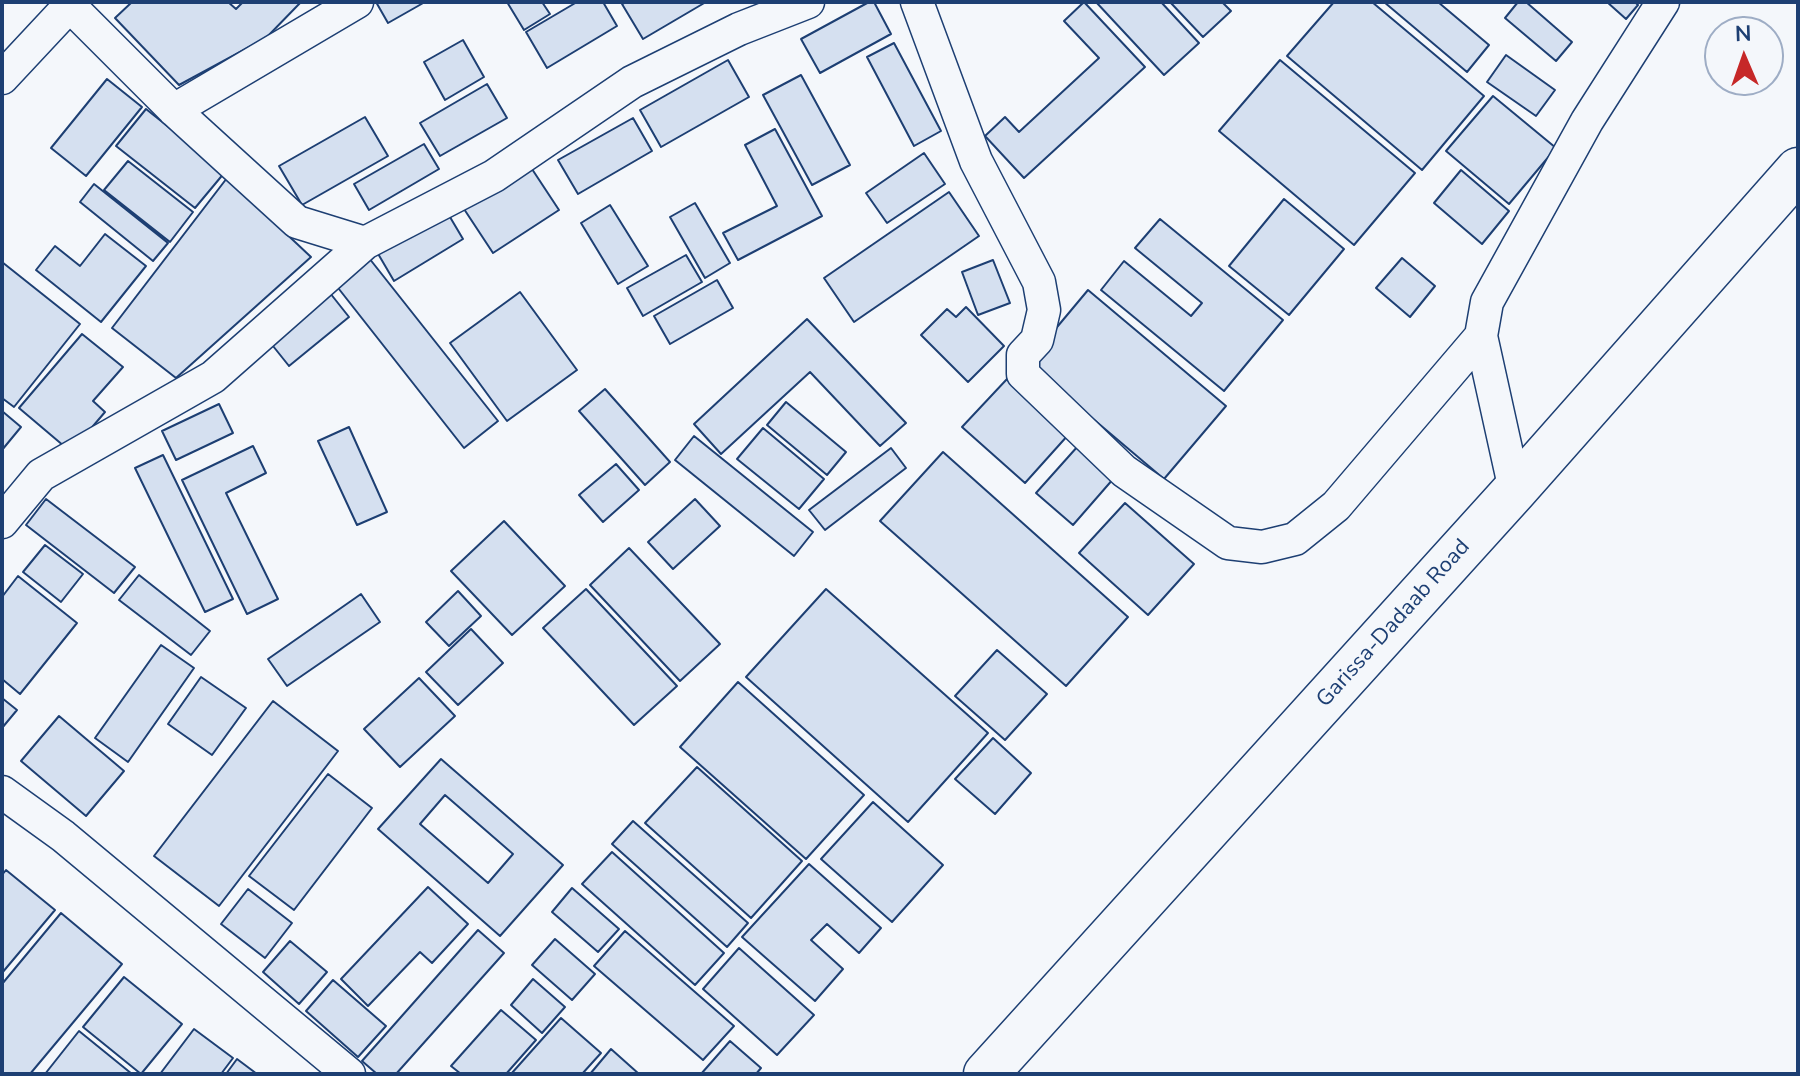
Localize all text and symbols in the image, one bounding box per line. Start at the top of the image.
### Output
north arrow [1704,16,1784,96]
text: N [1734,19,1752,49]
street label: Garissa-Dadaab Road [1312,535,1476,713]

